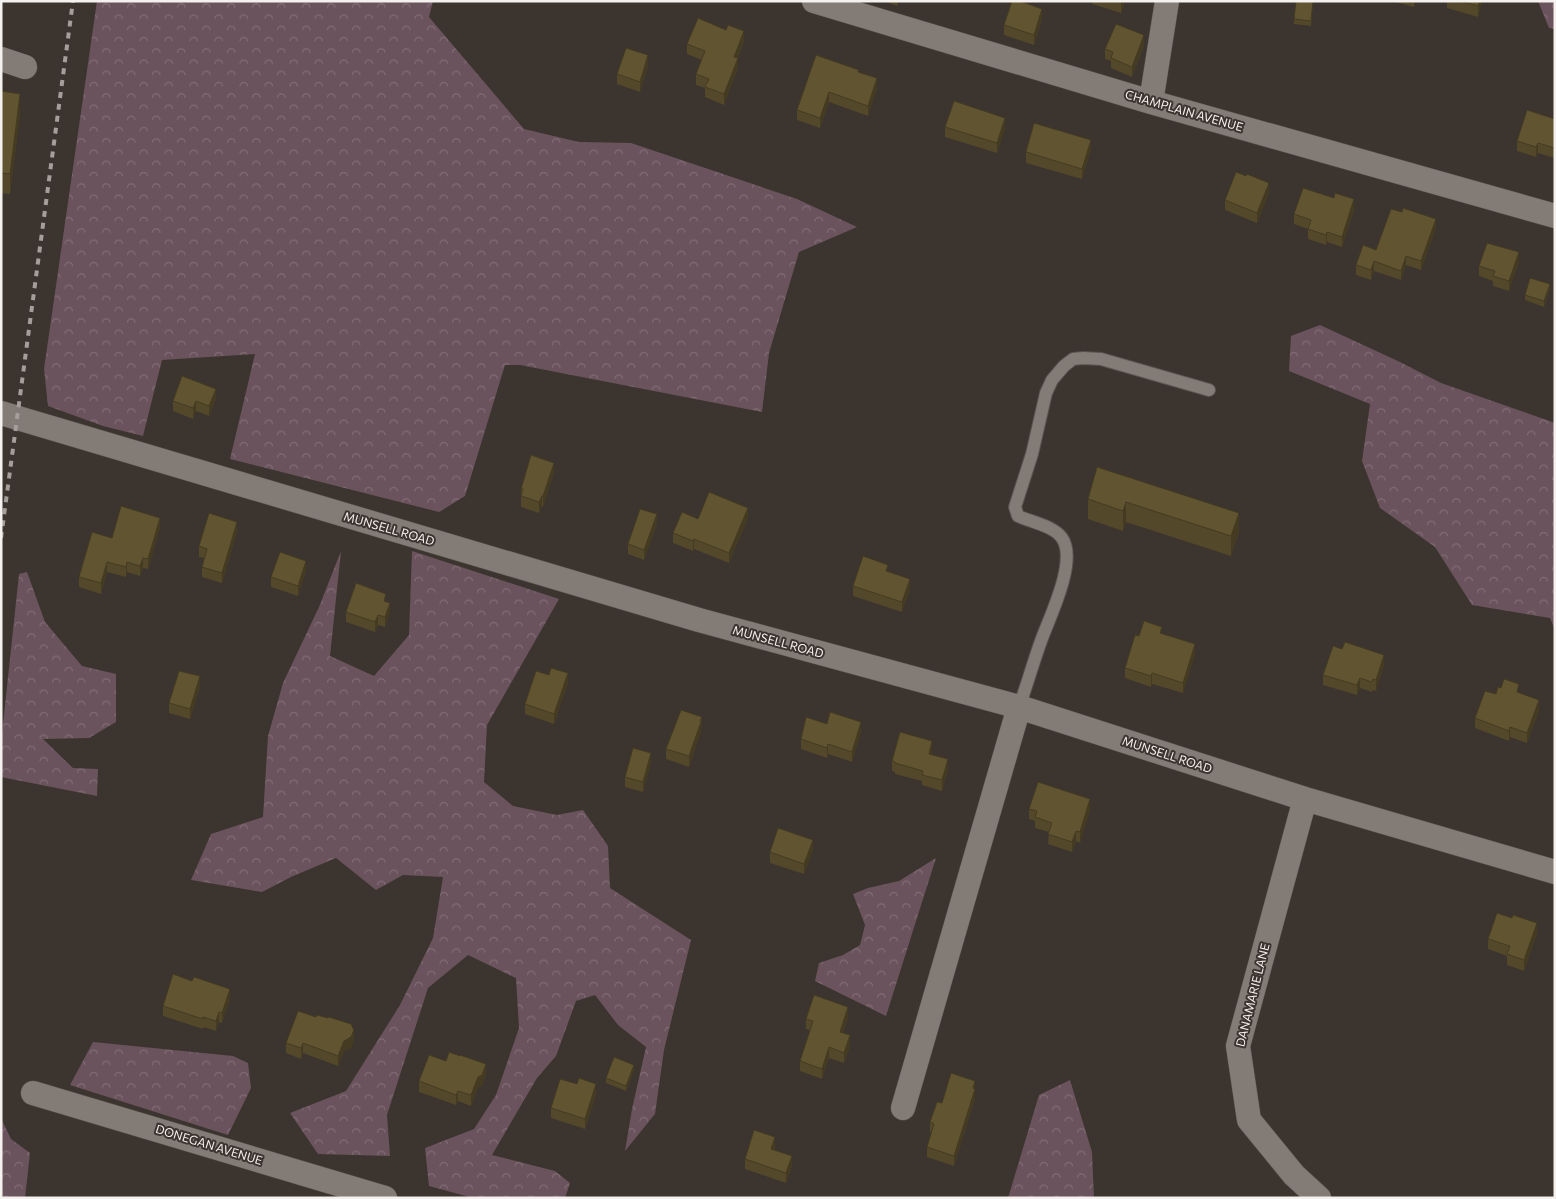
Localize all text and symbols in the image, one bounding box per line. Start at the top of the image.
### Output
street label: CHAMPLAIN AVENUE [1124,86,1245,134]
street label: MUNSELL ROAD [342,508,436,548]
street label: MUNSELL ROAD [731,622,826,660]
street label: MUNSELL ROAD [1121,733,1214,775]
street label: DANAMARIE LANE [1232,942,1272,1048]
street label: DONEGAN AVENUE [154,1121,264,1167]

